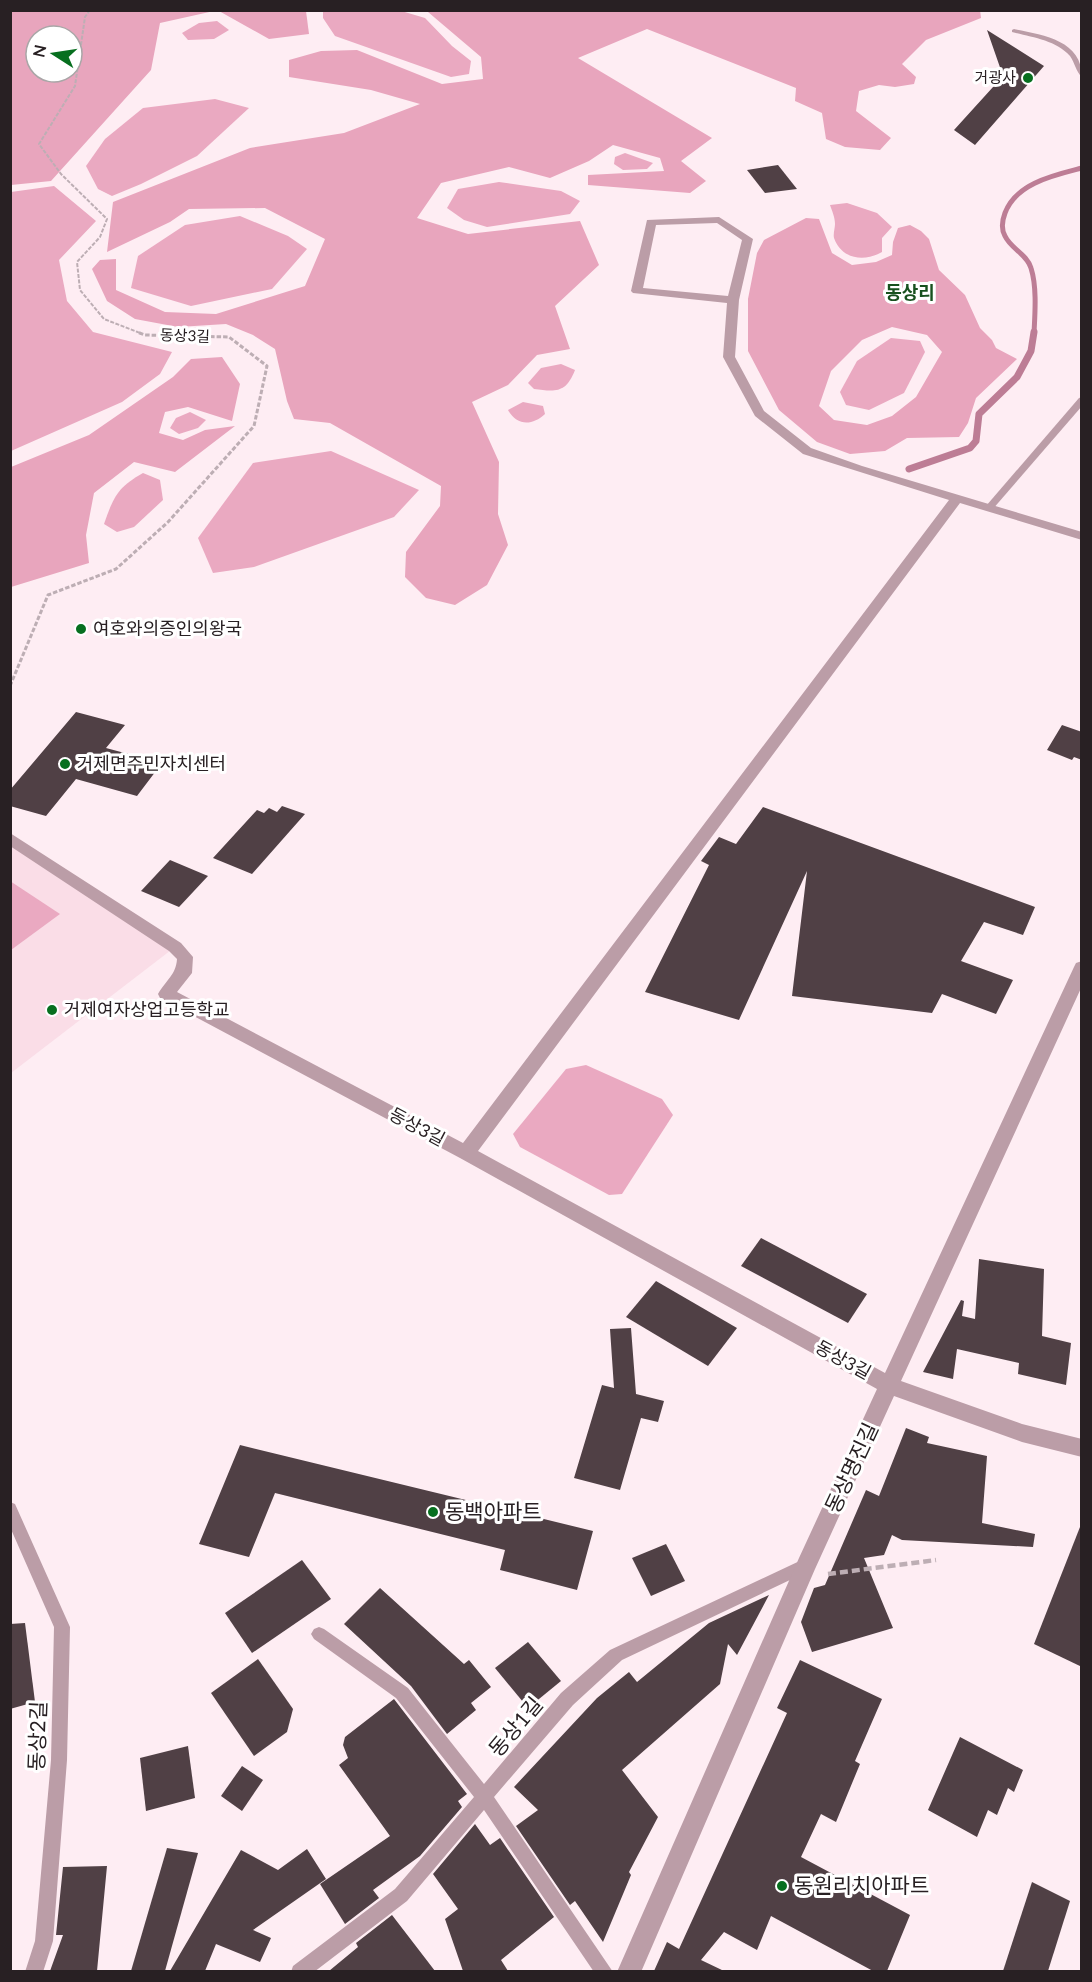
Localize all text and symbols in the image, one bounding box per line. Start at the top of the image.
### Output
north arrow [24,24,84,84]
text: N [28,43,49,59]
place label: 거광사 [975,68,1016,86]
marker: 거광사 [1021,71,1035,85]
district label: 동상리 [885,281,935,303]
street label: 동상3길 [160,325,210,345]
place label: 여호와의증인의왕국 [93,617,242,639]
marker: 여호와의증인의왕국 [74,622,88,636]
place label: 거제면주민자치센터 [77,752,226,774]
marker: 거제면주민자치센터 [58,757,72,771]
place label: 거제여자상업고등학교 [64,998,230,1020]
marker: 거제여자상업고등학교 [45,1003,59,1017]
street label: 동상3길 [386,1102,449,1150]
street label: 동상3길 [812,1335,875,1383]
street label: 동상명진길 [819,1418,882,1516]
place label: 동백아파트 [445,1498,542,1523]
marker: 동백아파트 [426,1505,440,1519]
street label: 동상1길 [483,1691,547,1761]
street label: 동상2길 [23,1700,50,1771]
place label: 동원리치아파트 [794,1872,929,1897]
marker: 동원리치아파트 [775,1879,789,1893]

